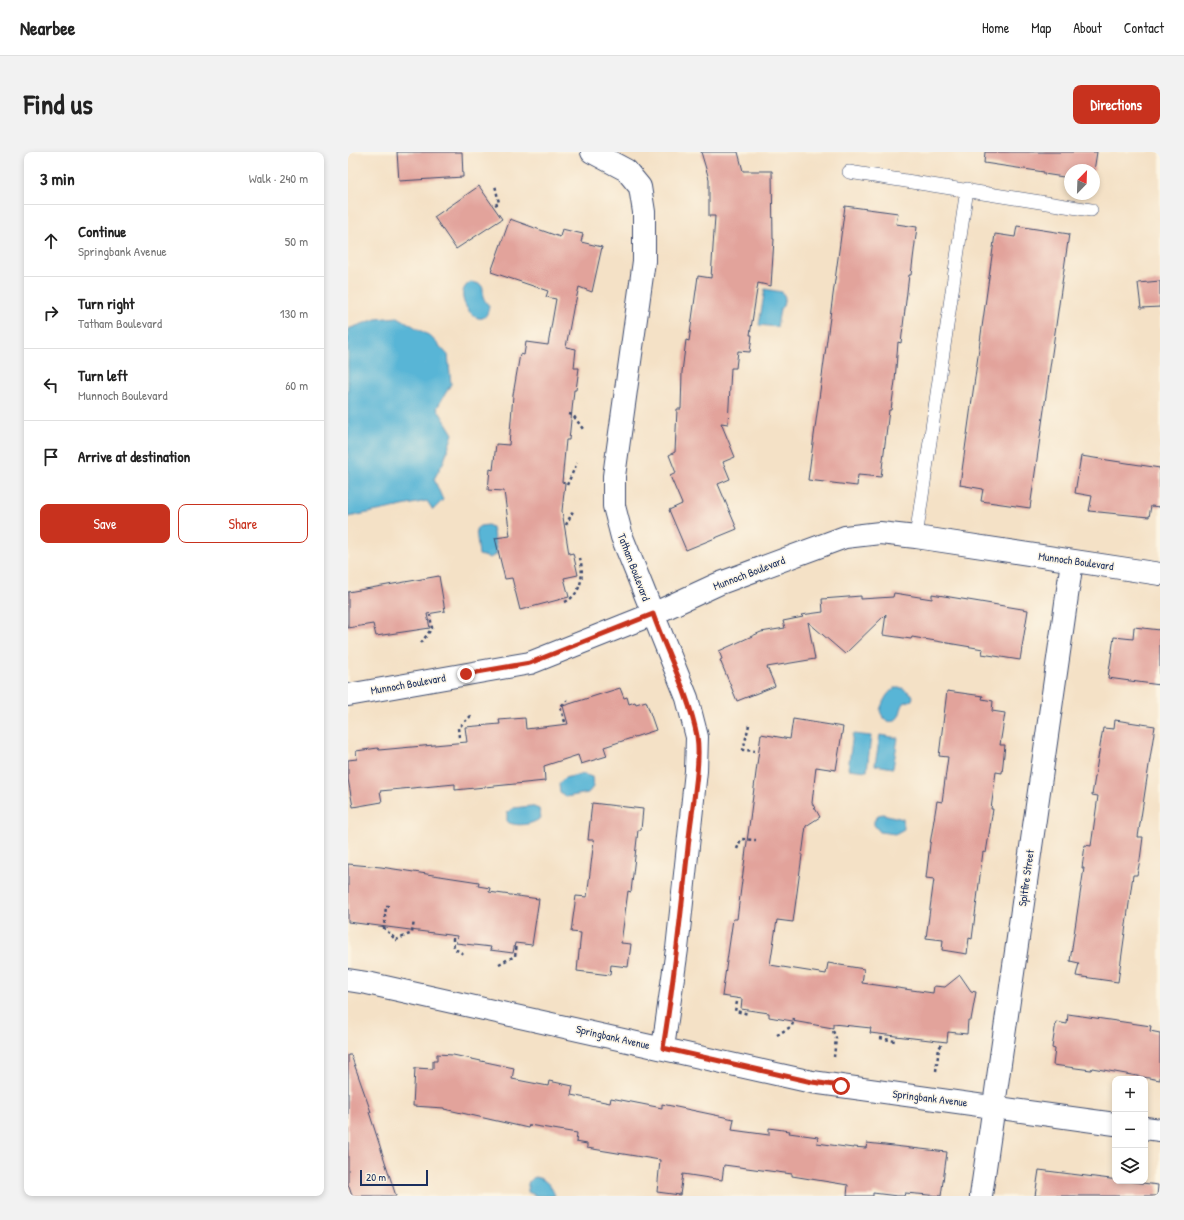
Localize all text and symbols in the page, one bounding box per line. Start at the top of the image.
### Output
text: Nearbee [20,15,75,41]
text: Home [982,18,1009,37]
text: Map [1031,18,1051,37]
text: About [1073,18,1102,37]
text: Contact [1124,18,1164,37]
text: Find us [24,85,93,123]
button: Directions [1073,85,1160,124]
north arrow [1064,164,1100,200]
text: 3 min [40,167,75,190]
text: Walk · 240 m [249,169,308,187]
text: Continue [78,221,126,242]
icon: ahead [40,230,62,252]
text: 50 m [285,232,308,250]
text: Springbank Avenue [78,242,167,260]
text: Turn right [78,293,134,314]
icon: right [40,302,62,324]
text: 130 m [280,304,308,322]
text: Tatham Boulevard [78,314,162,332]
text: Turn left [78,365,128,386]
icon: left [40,374,62,396]
text: 60 m [285,376,308,394]
text: Munnoch Boulevard [78,386,167,404]
icon: arrive [40,446,62,468]
text: Arrive at destination [78,446,190,467]
button: Save [40,504,170,543]
button: Share [178,504,308,543]
street label: Tatham Boulevard [615,531,654,603]
street label: Munnoch Boulevard [1038,549,1115,573]
street label: Munnoch Boulevard [711,553,787,593]
route end [457,665,475,683]
street label: Munnoch Boulevard [370,670,447,697]
street label: Spitfire Street [1015,849,1037,907]
street label: Springbank Avenue [575,1022,652,1052]
map controls [1112,1076,1148,1184]
button: + [1112,1076,1148,1112]
route start [832,1077,850,1095]
street label: Springbank Avenue [892,1086,969,1110]
button: − [1112,1112,1148,1148]
button: layers [1112,1148,1148,1184]
scale bar [360,1168,428,1187]
text: 20 m [366,1170,386,1184]

